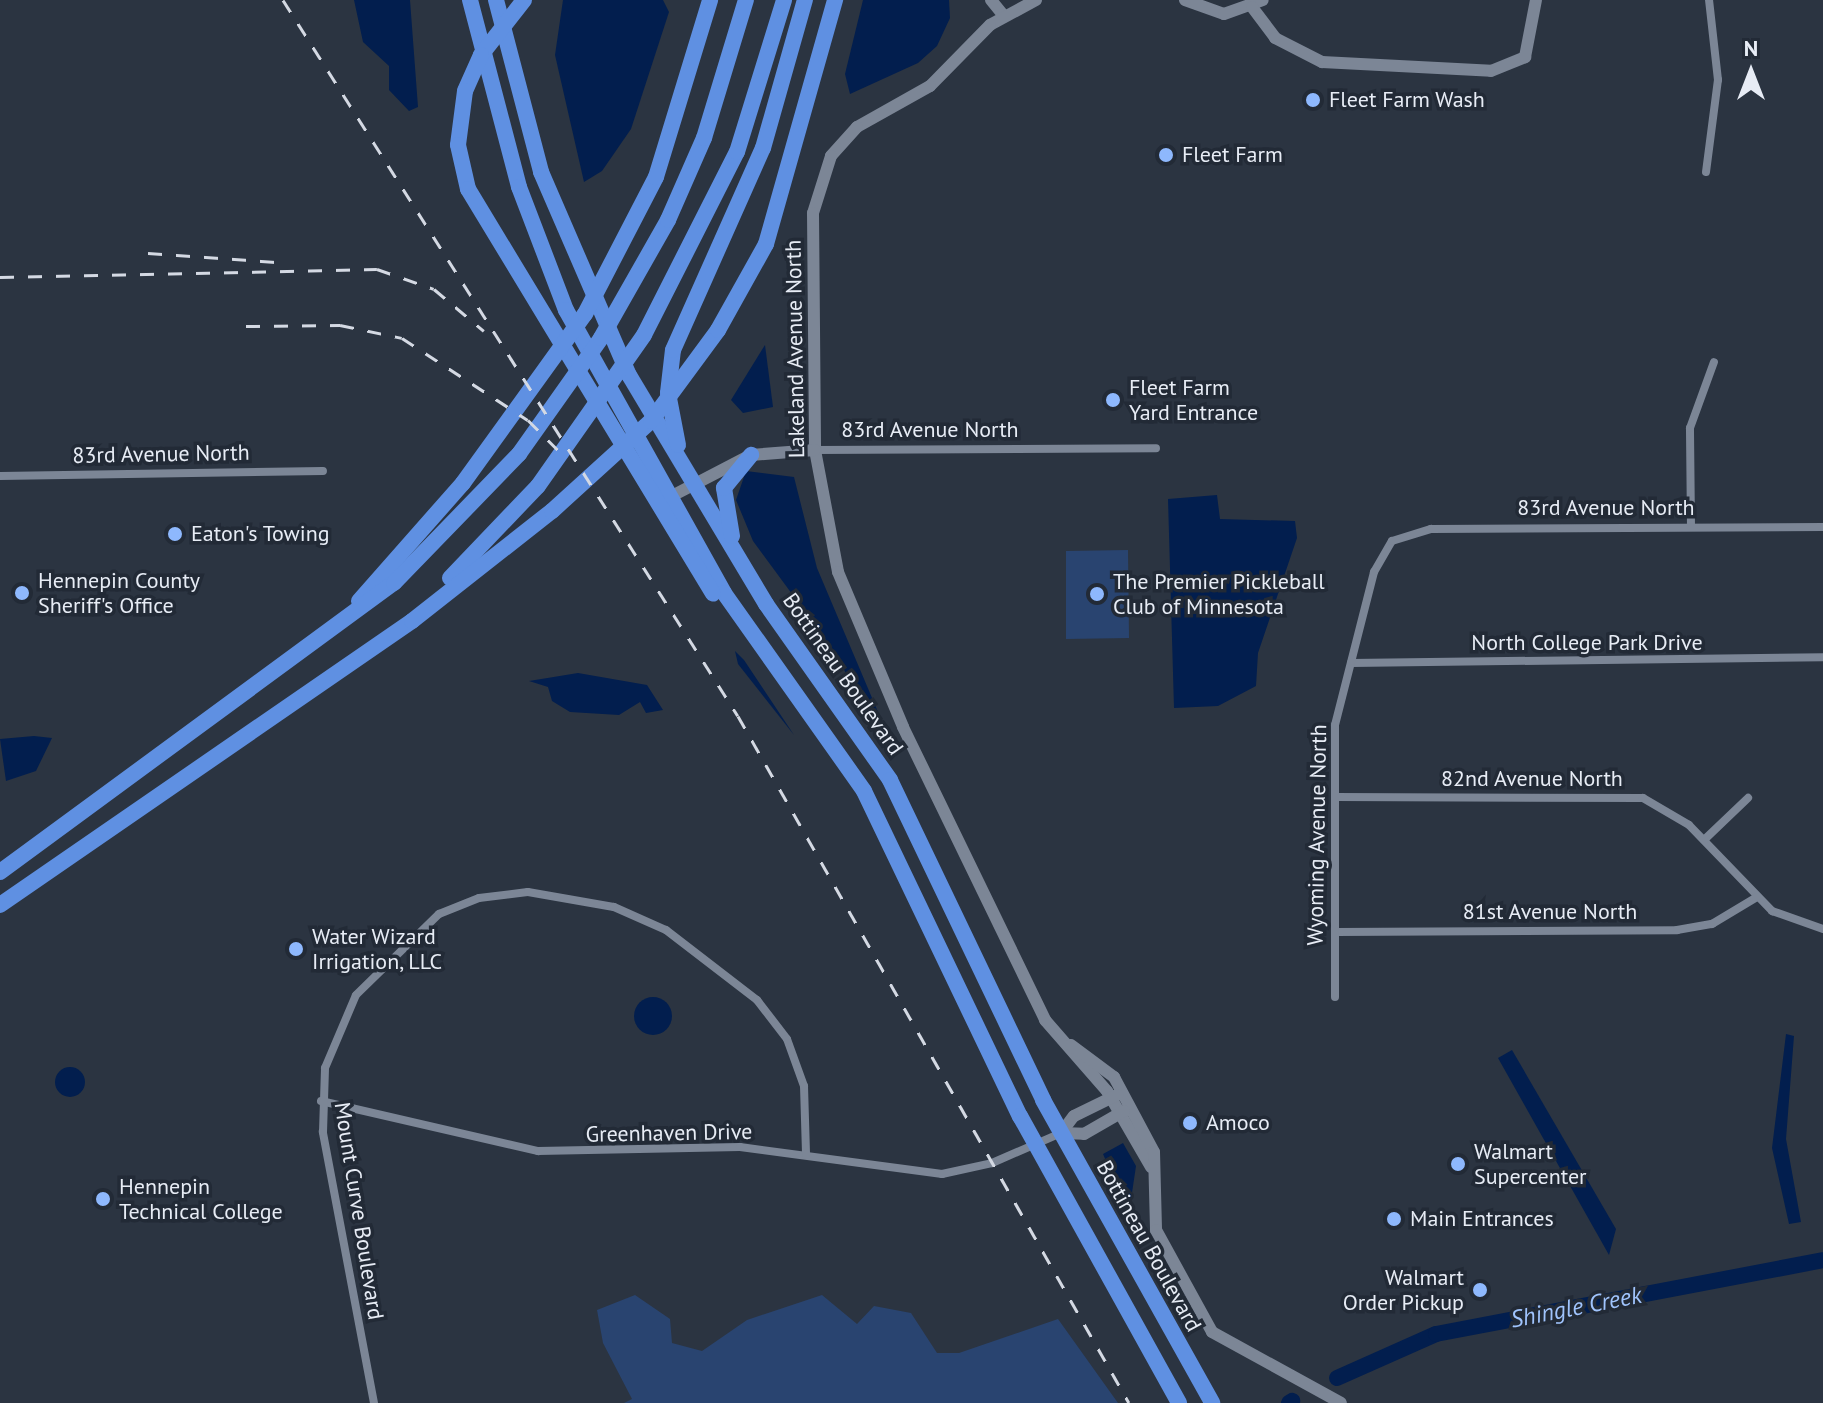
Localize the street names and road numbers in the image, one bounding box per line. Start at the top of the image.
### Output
street label: Lakeland Avenue North [780,239,810,459]
street label: 83rd Avenue North [841,417,1019,443]
street label: 83rd Avenue North [72,439,250,469]
street label: 83rd Avenue North [1517,495,1695,521]
street label: Bottineau Boulevard [777,588,909,760]
street label: North College Park Drive [1471,630,1703,656]
street label: Wyoming Avenue North [1302,724,1332,946]
street label: 82nd Avenue North [1441,766,1623,792]
street label: 81st Avenue North [1462,899,1638,925]
street label: Mount Curve Boulevard [329,1100,389,1322]
street label: Greenhaven Drive [585,1118,753,1148]
street label: Bottineau Boulevard [1091,1156,1207,1336]

